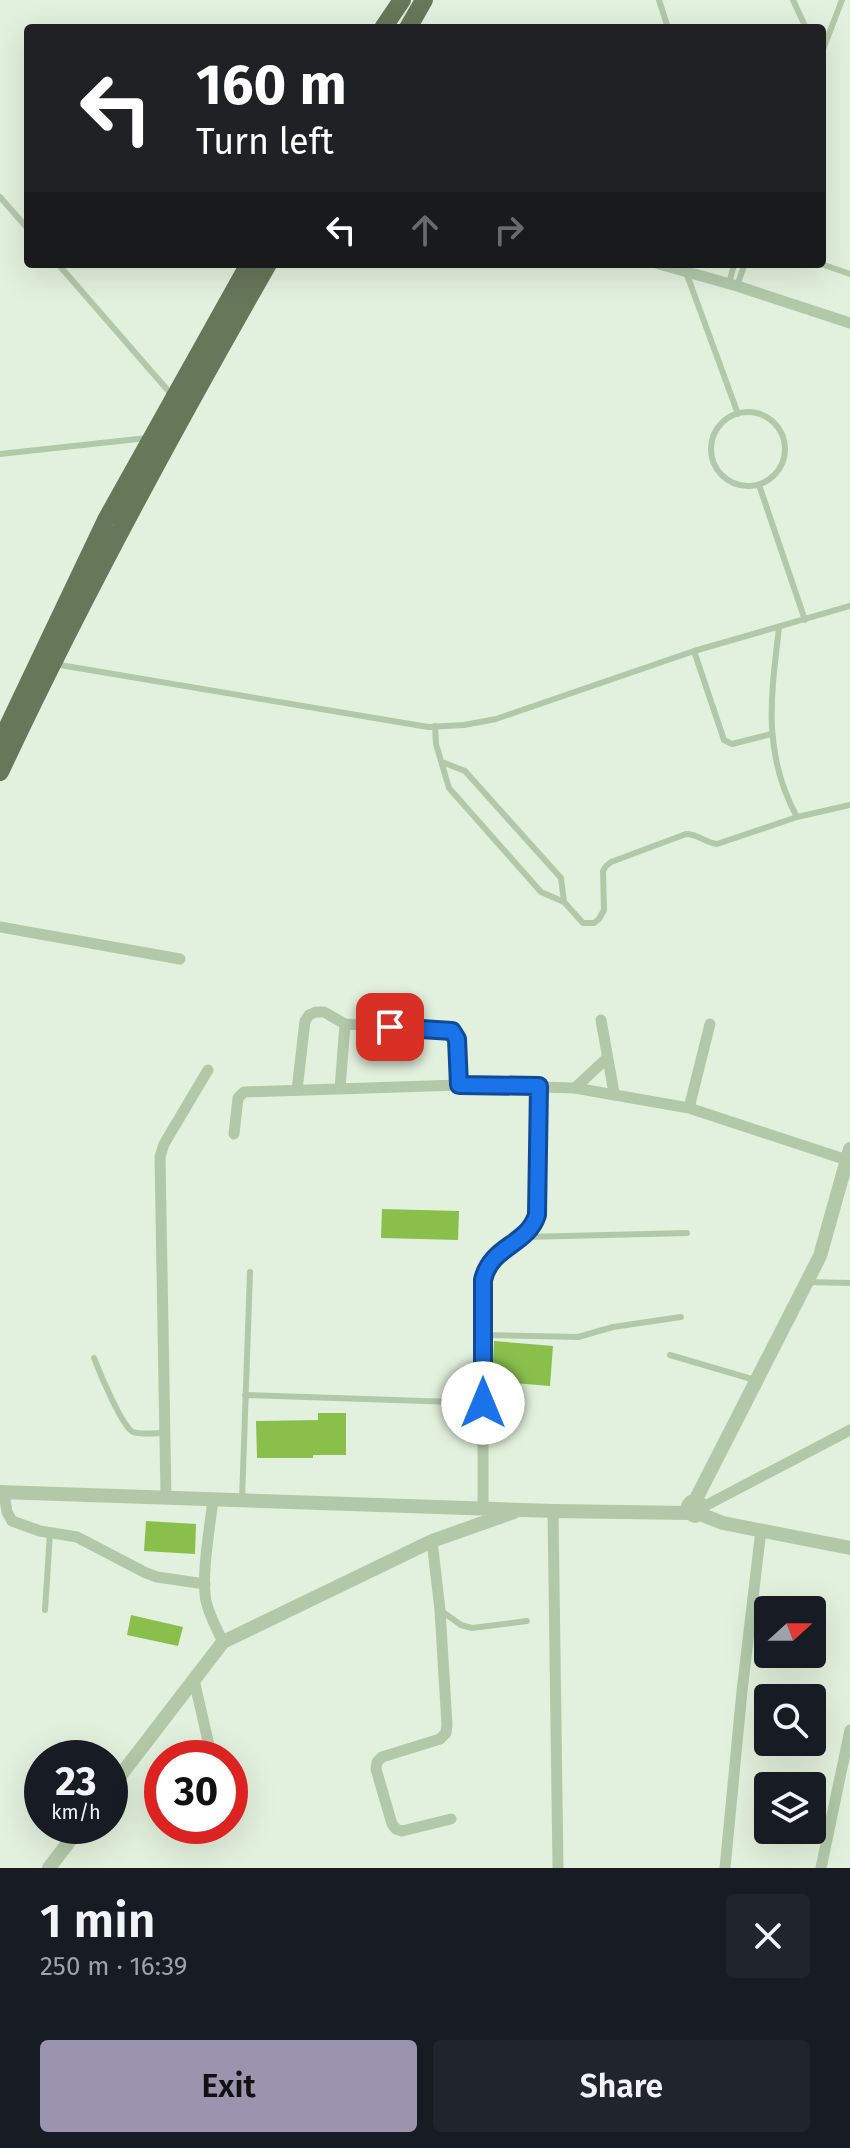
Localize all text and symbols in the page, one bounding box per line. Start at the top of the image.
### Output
text: 160 m [196,52,347,119]
icon: left [64,56,168,160]
text: Turn left [196,120,334,164]
icon: left [319,208,363,252]
icon: ahead [403,208,447,252]
icon: right [487,208,531,252]
pin [356,993,424,1061]
icon: arrive [368,1005,412,1049]
position arrow [441,1361,525,1445]
north arrow [754,1596,826,1668]
map controls [754,1596,826,1844]
button: search [754,1684,826,1756]
speed limit sign: 30 [144,1740,248,1844]
text: 23 [55,1758,97,1806]
button: layers [754,1772,826,1844]
text: km/h [51,1800,101,1824]
text: 1 min [40,1892,156,1950]
button: close [726,1894,810,1978]
text: 250 m · 16:39 [40,1951,188,1982]
button: Exit [40,2040,417,2132]
button: Share [433,2040,810,2132]

